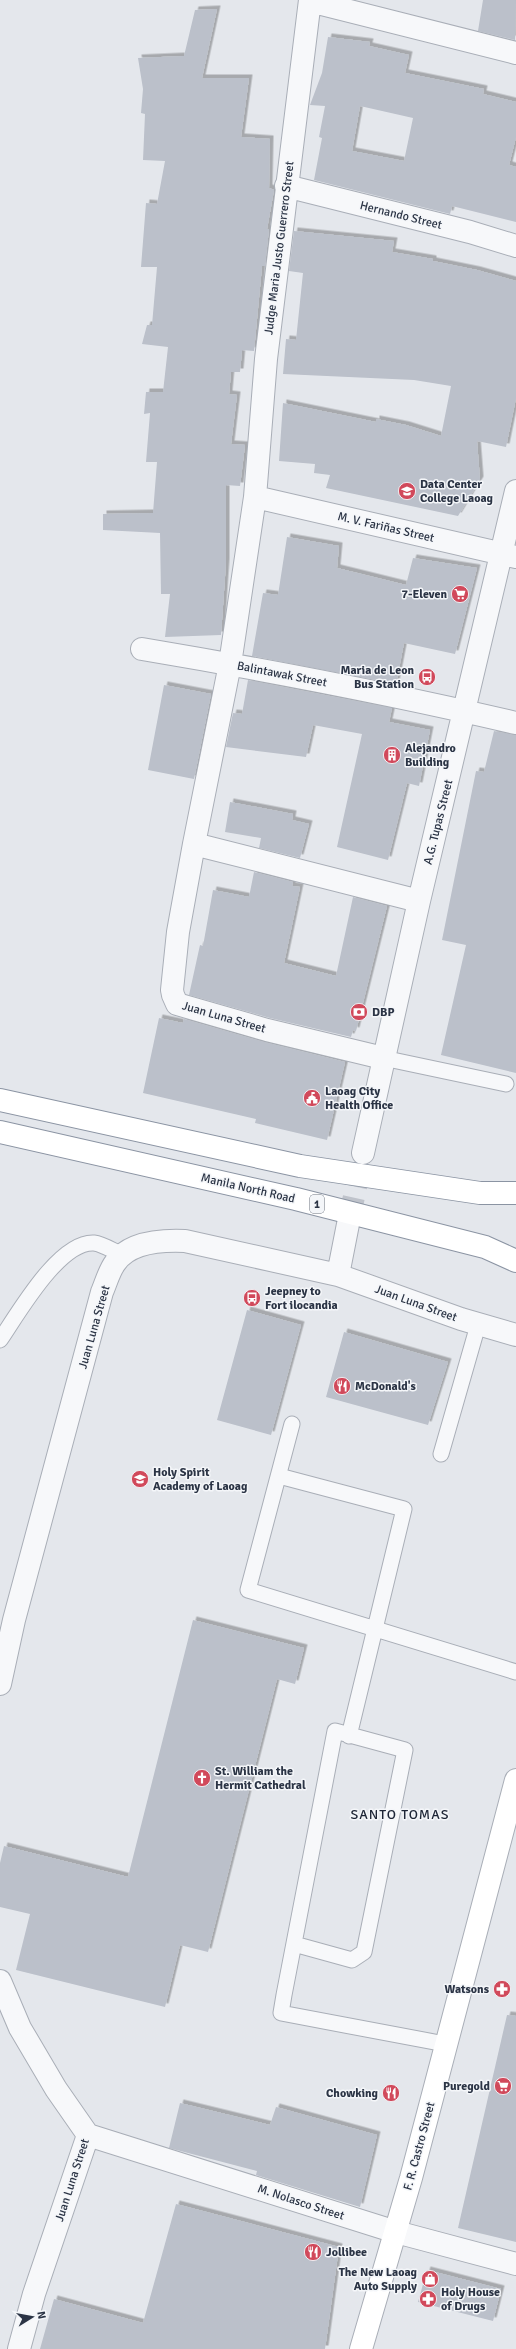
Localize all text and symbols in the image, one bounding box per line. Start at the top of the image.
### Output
street label: Judge Maria Justo Guerrero Street [261,160,298,336]
street label: Hernando Street [358,198,444,233]
place label: Data Center College Laoag [420,477,494,506]
school or university icon: Data Center College Laoag [397,481,417,501]
street label: M. V. Fariñas Street [336,509,436,546]
supermarket icon: 7-Eleven [450,584,470,604]
place label: 7-Eleven [401,587,447,602]
street label: Balintawak Street [236,658,328,691]
place label: Maria de Leon Bus Station [340,663,414,692]
bus stop icon: Maria de Leon Bus Station [417,667,437,687]
place label: Alejandro Building [405,741,456,770]
building icon: Alejandro Building [382,745,402,765]
street label: A.G. Tupas Street [421,778,456,866]
street label: Juan Luna Street [180,998,267,1037]
bank icon: DBP [349,1002,369,1022]
place label: DBP [372,1005,394,1020]
place label: Laoag City Health Office [325,1084,393,1113]
public building icon: Laoag City Health Office [302,1088,322,1108]
street label: Manila North Road [199,1170,296,1207]
road number: 1 [310,1195,324,1213]
street label: Juan Luna Street [373,1282,459,1325]
street label: Juan Luna Street [75,1284,114,1371]
place label: Jeepney to Fort ilocandia [265,1284,338,1313]
bus stop icon: Jeepney to Fort ilocandia [242,1288,262,1308]
restaurant icon: McDonald's [332,1376,352,1396]
place label: McDonald's [355,1379,417,1394]
place label: Holy Spirit Academy of Laoag [153,1465,248,1494]
school or university icon: Holy Spirit Academy of Laoag [130,1469,150,1489]
place label: St. William the Hermit Cathedral [215,1764,306,1793]
church icon: St. William the Hermit Cathedral [192,1768,212,1788]
district label: SANTO TOMAS [351,1806,450,1823]
pharmacy icon: Watsons [492,1979,512,1999]
place label: Watsons [445,1982,490,1997]
supermarket icon: Puregold [493,2076,513,2096]
place label: Puregold [443,2079,491,2094]
restaurant icon: Chowking [381,2083,401,2103]
place label: Chowking [326,2086,379,2101]
street label: F. R. Castro Street [400,2100,438,2192]
street label: Juan Luna Street [52,2137,93,2224]
street label: M. Nolasco Street [255,2181,346,2224]
restaurant icon: Jollibee [303,2242,323,2262]
place label: Jollibee [326,2245,367,2260]
place label: The New Laoag Auto Supply [339,2265,418,2294]
shop icon: The New Laoag Auto Supply [420,2269,440,2289]
place label: Holy House of Drugs [441,2285,500,2314]
pharmacy icon: Holy House of Drugs [418,2289,438,2309]
north arrow [12,2297,52,2337]
text: N [34,2310,48,2320]

